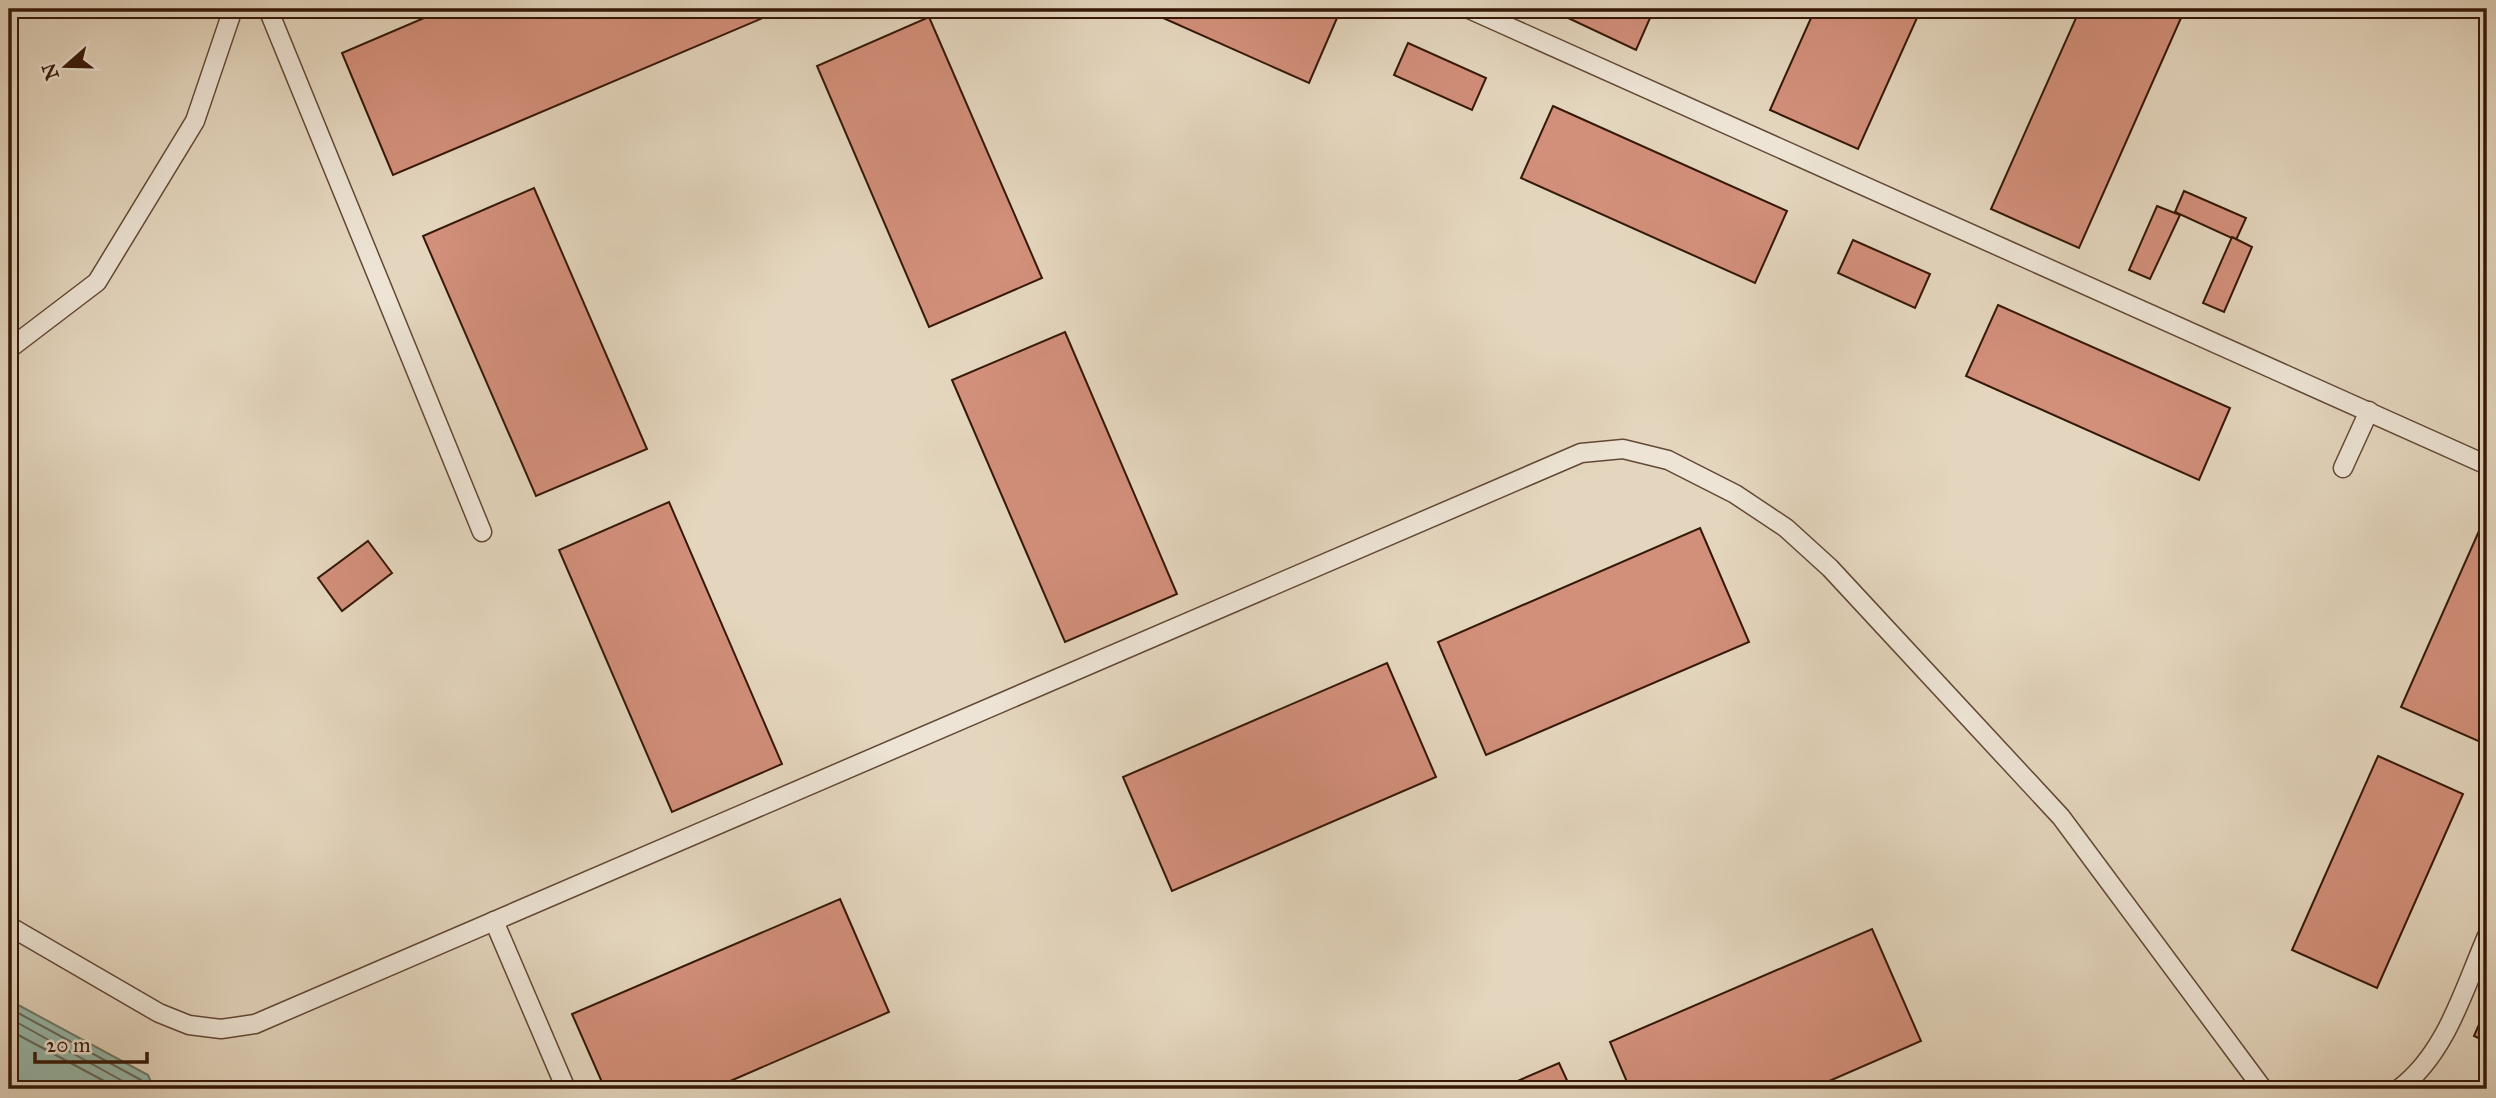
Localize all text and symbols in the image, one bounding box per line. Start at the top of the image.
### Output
north arrow [32,32,102,102]
text: N [37,60,64,83]
scale bar [35,1021,147,1065]
text: 20 m [46,1032,91,1058]

